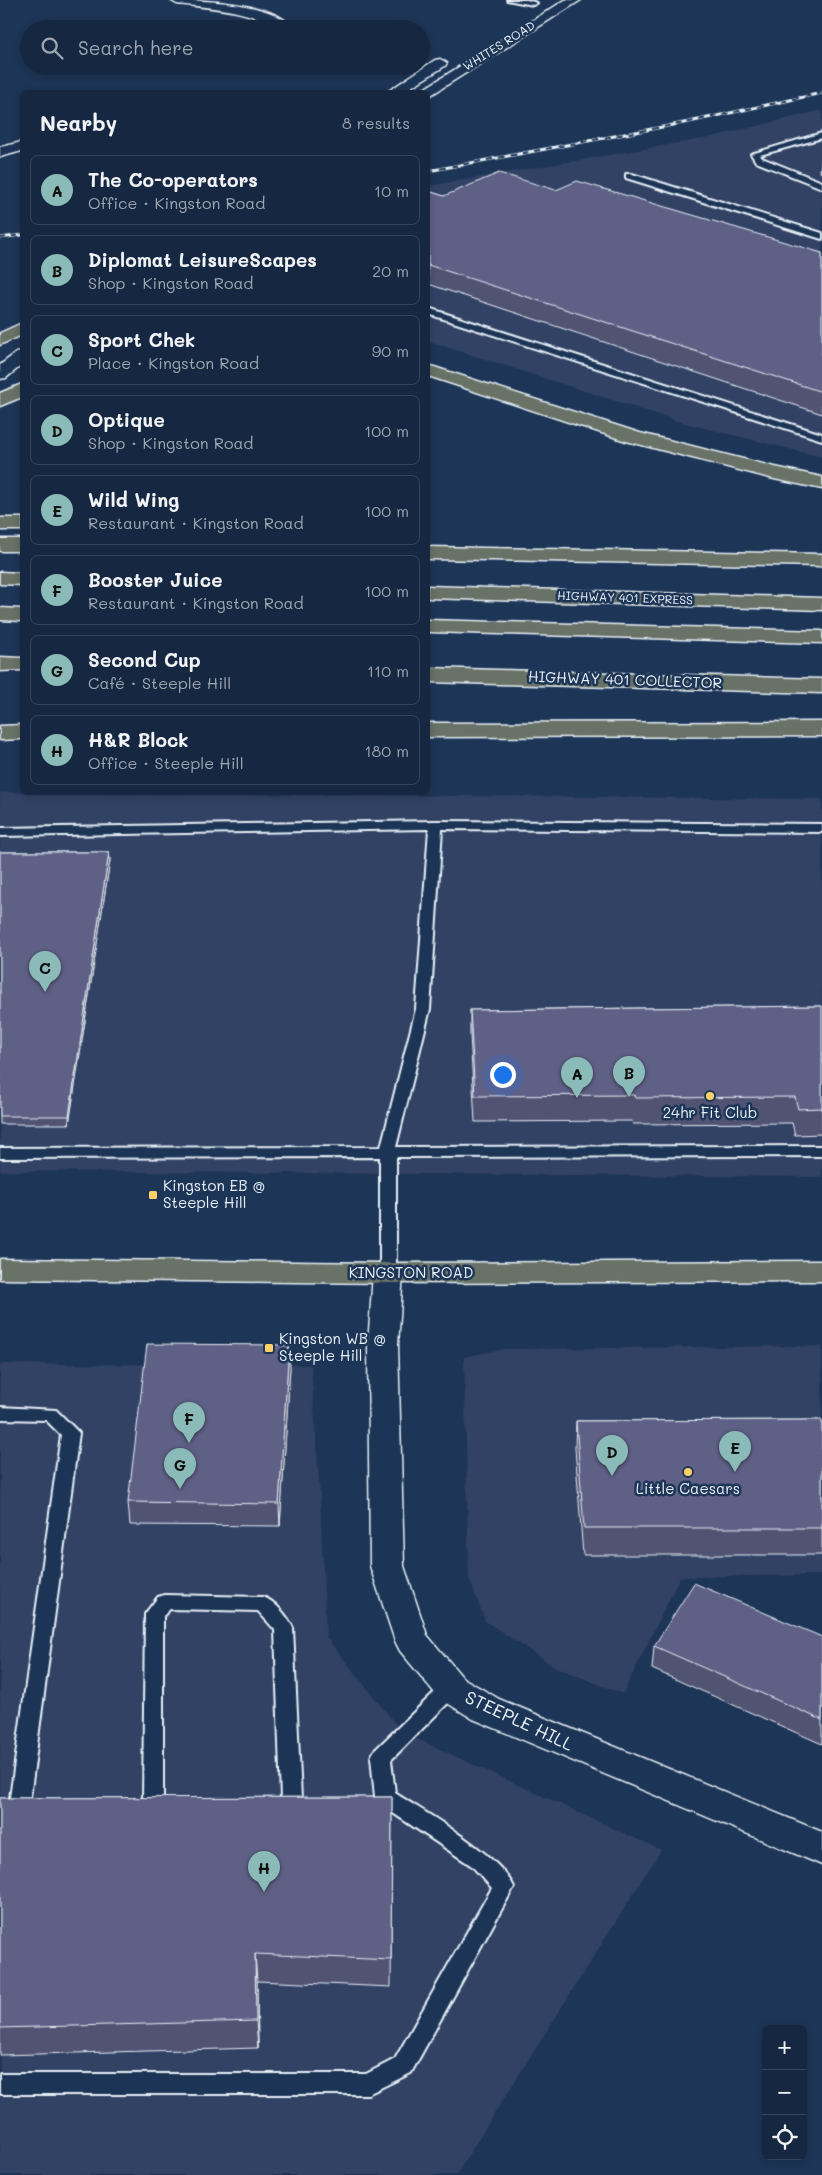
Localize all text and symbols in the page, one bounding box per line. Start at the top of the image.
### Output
street label: WHITES ROAD [459,17,538,74]
search box [20,20,430,75]
icon: search [38,34,66,62]
text: Search here [78,35,194,60]
text: Nearby [40,109,117,136]
text: 8 results [342,112,410,133]
text: The Co-operators [88,167,258,192]
text: A [51,180,63,201]
text: 10 m [374,180,409,201]
text: Office · Kingston Road [88,192,265,213]
text: Diplomat LeisureScapes [88,247,317,272]
text: B [52,260,62,281]
text: 20 m [372,260,409,281]
text: Shop · Kingston Road [88,272,254,293]
text: Sport Chek [88,327,195,352]
text: C [51,340,63,361]
text: 90 m [372,340,409,361]
text: Place · Kingston Road [88,352,259,373]
text: Optique [88,407,165,432]
text: D [51,420,63,441]
text: 100 m [364,420,409,441]
text: Shop · Kingston Road [88,432,254,453]
text: Wild Wing [88,487,179,512]
text: E [52,500,62,521]
text: 100 m [364,500,409,521]
text: Restaurant · Kingston Road [88,512,304,533]
text: Booster Juice [88,567,222,592]
text: F [52,580,62,601]
text: 100 m [364,580,409,601]
street label: HIGHWAY 401 EXPRESS [557,587,693,607]
text: Restaurant · Kingston Road [88,592,304,613]
text: Second Cup [88,647,201,672]
text: G [51,660,63,681]
text: 110 m [367,660,409,681]
street label: HIGHWAY 401 COLLECTOR [528,666,722,692]
text: Café · Steeple Hill [88,672,231,693]
text: H&R Block [88,727,189,752]
text: H [51,740,63,761]
text: 180 m [364,740,409,761]
text: Office · Steeple Hill [88,752,244,773]
pin: C [29,951,61,992]
pin: B [613,1056,645,1097]
pin: A [561,1057,593,1098]
your location [490,1062,516,1088]
marker: 24hr Fit Club [704,1090,716,1102]
place label: 24hr Fit Club [663,1102,757,1122]
place label: Kingston EB @ Steeple Hill [163,1175,266,1212]
marker: Kingston EB @ Steeple Hill [147,1189,159,1201]
street label: KINGSTON ROAD [349,1262,473,1282]
place label: Kingston WB @ Steeple Hill [279,1328,386,1365]
marker: Kingston WB @ Steeple Hill [263,1342,275,1354]
pin: F [173,1402,205,1443]
pin: E [719,1431,751,1472]
pin: D [596,1435,628,1476]
pin: G [164,1448,196,1489]
marker: Little Caesars [682,1466,694,1478]
place label: Little Caesars [636,1478,740,1498]
street label: STEEPLE HILL [461,1684,578,1756]
pin: H [248,1851,280,1892]
map controls [762,2025,807,2160]
button: + [762,2025,807,2070]
button: − [762,2070,807,2115]
button: locate [762,2115,807,2160]

